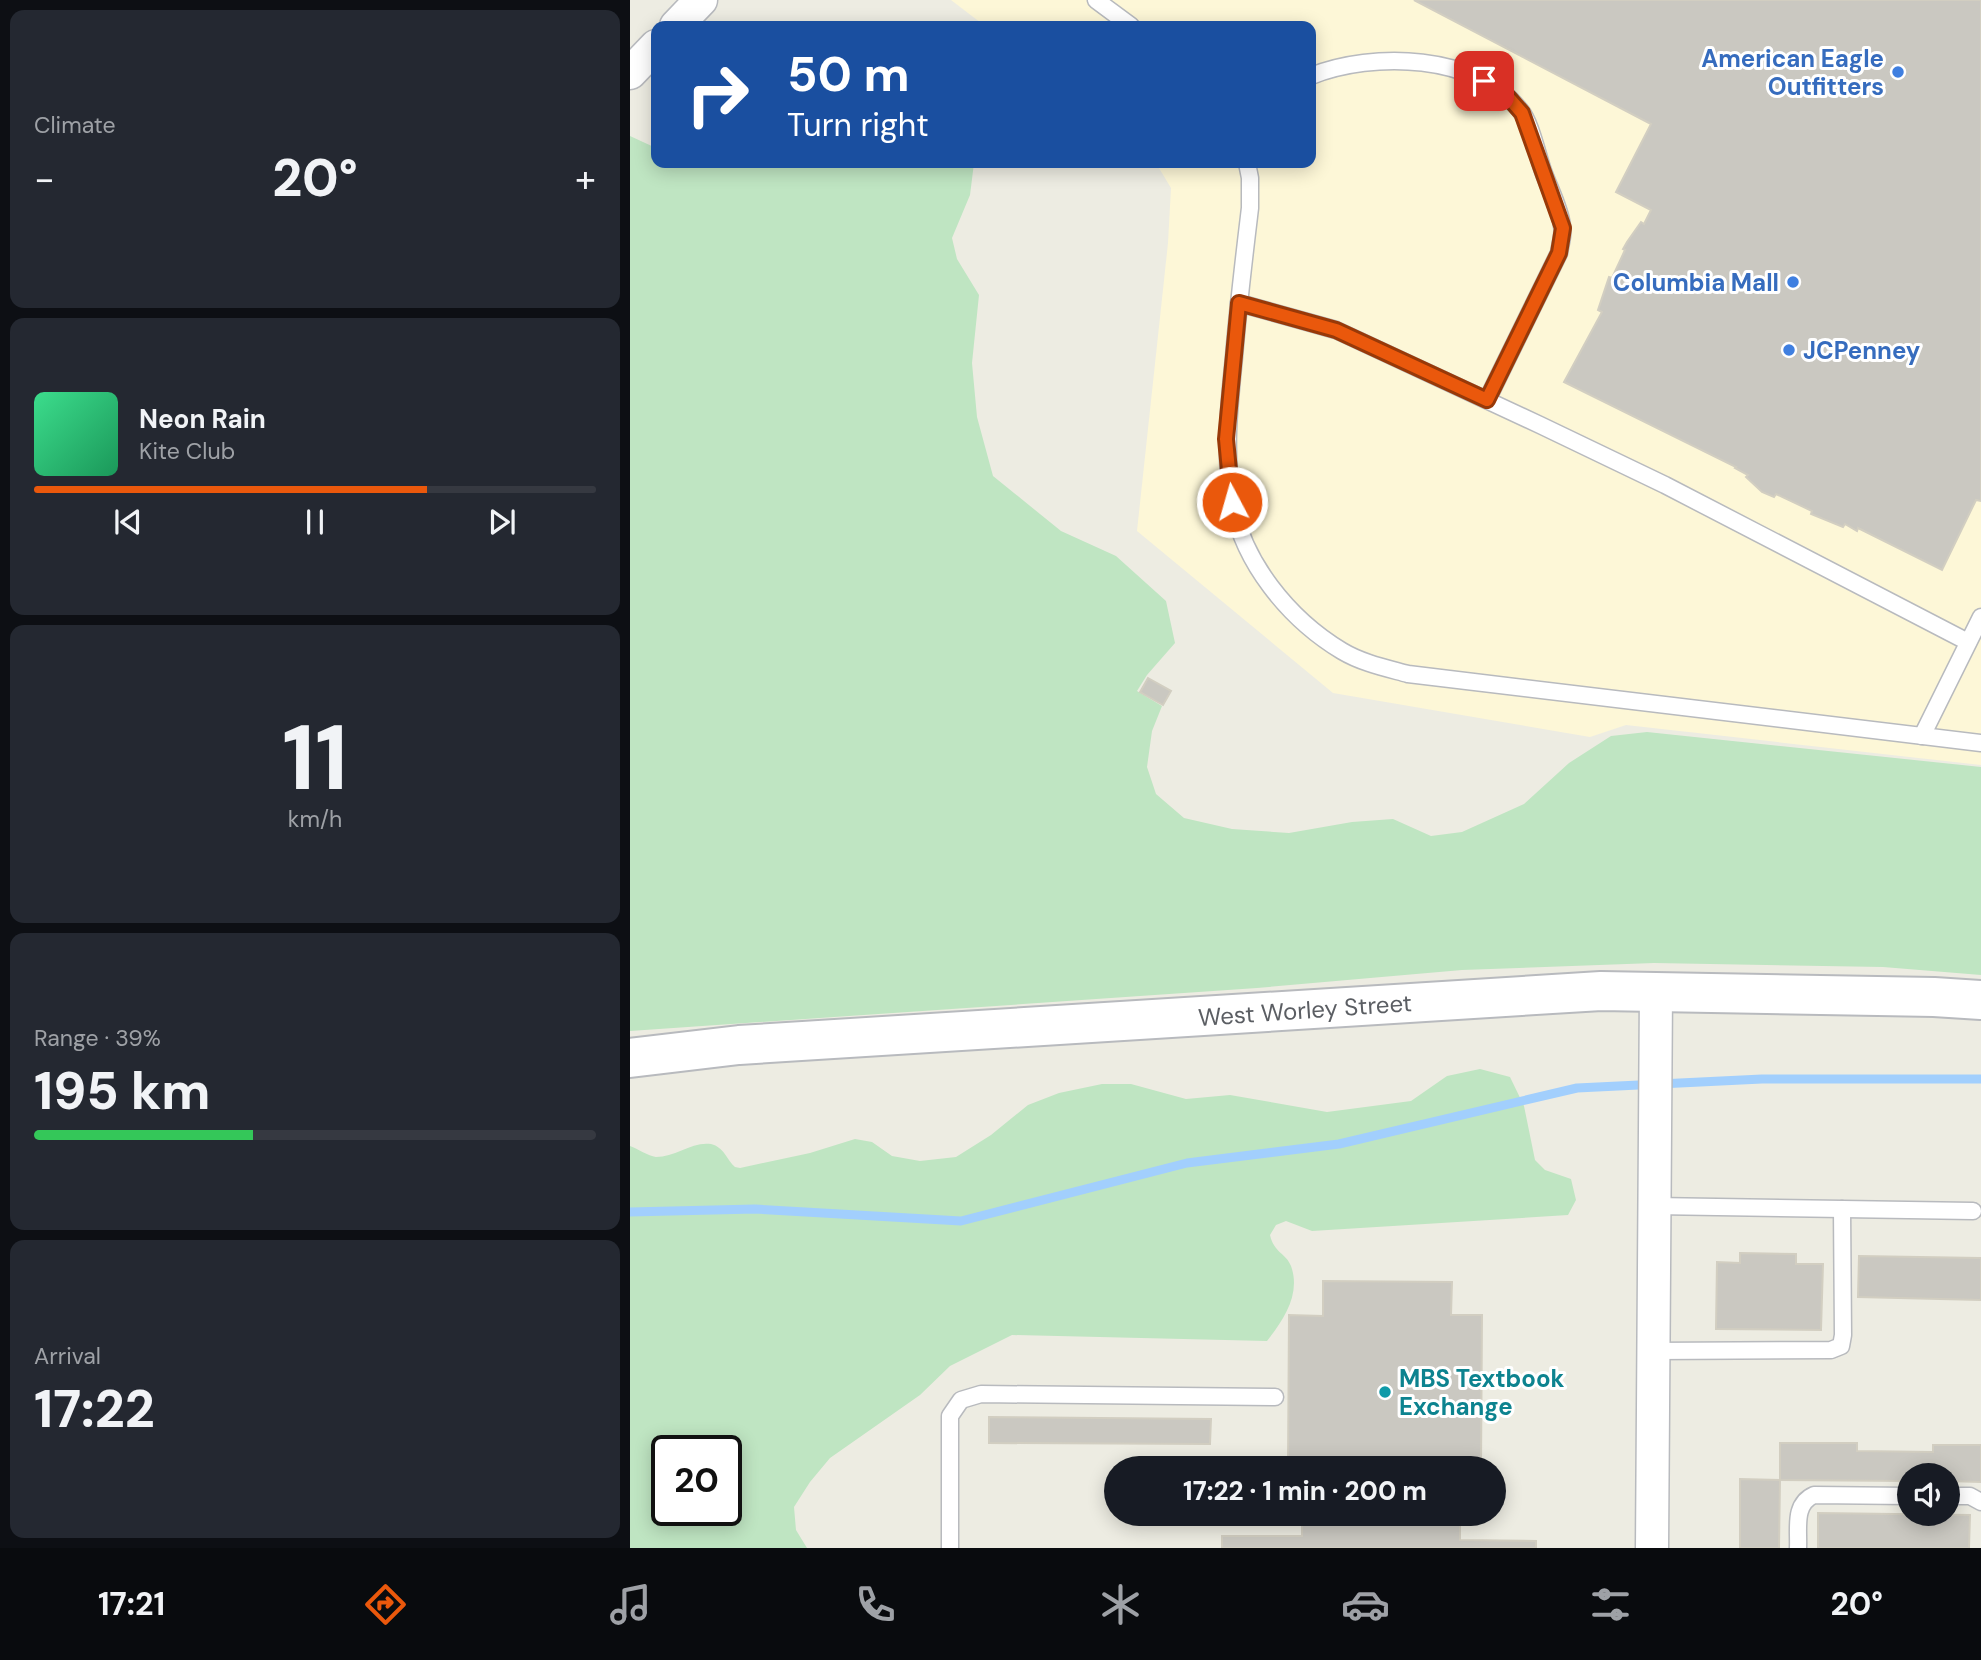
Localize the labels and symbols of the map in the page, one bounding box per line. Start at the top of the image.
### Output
place label: American Eagle Outfitters [1701,43,1884,102]
pin [1454,51,1514,111]
marker: American Eagle Outfitters [1890,64,1906,80]
place label: Columbia Mall [1613,267,1779,298]
marker: Columbia Mall [1785,274,1801,290]
place label: JCPenney [1803,335,1921,366]
marker: JCPenney [1781,342,1797,358]
position arrow [1195,465,1269,539]
street label: West Worley Street [1197,987,1413,1033]
place label: MBS Textbook Exchange [1399,1363,1565,1422]
marker: MBS Textbook Exchange [1377,1384,1393,1400]
speed limit sign: 20 [651,1435,742,1526]

